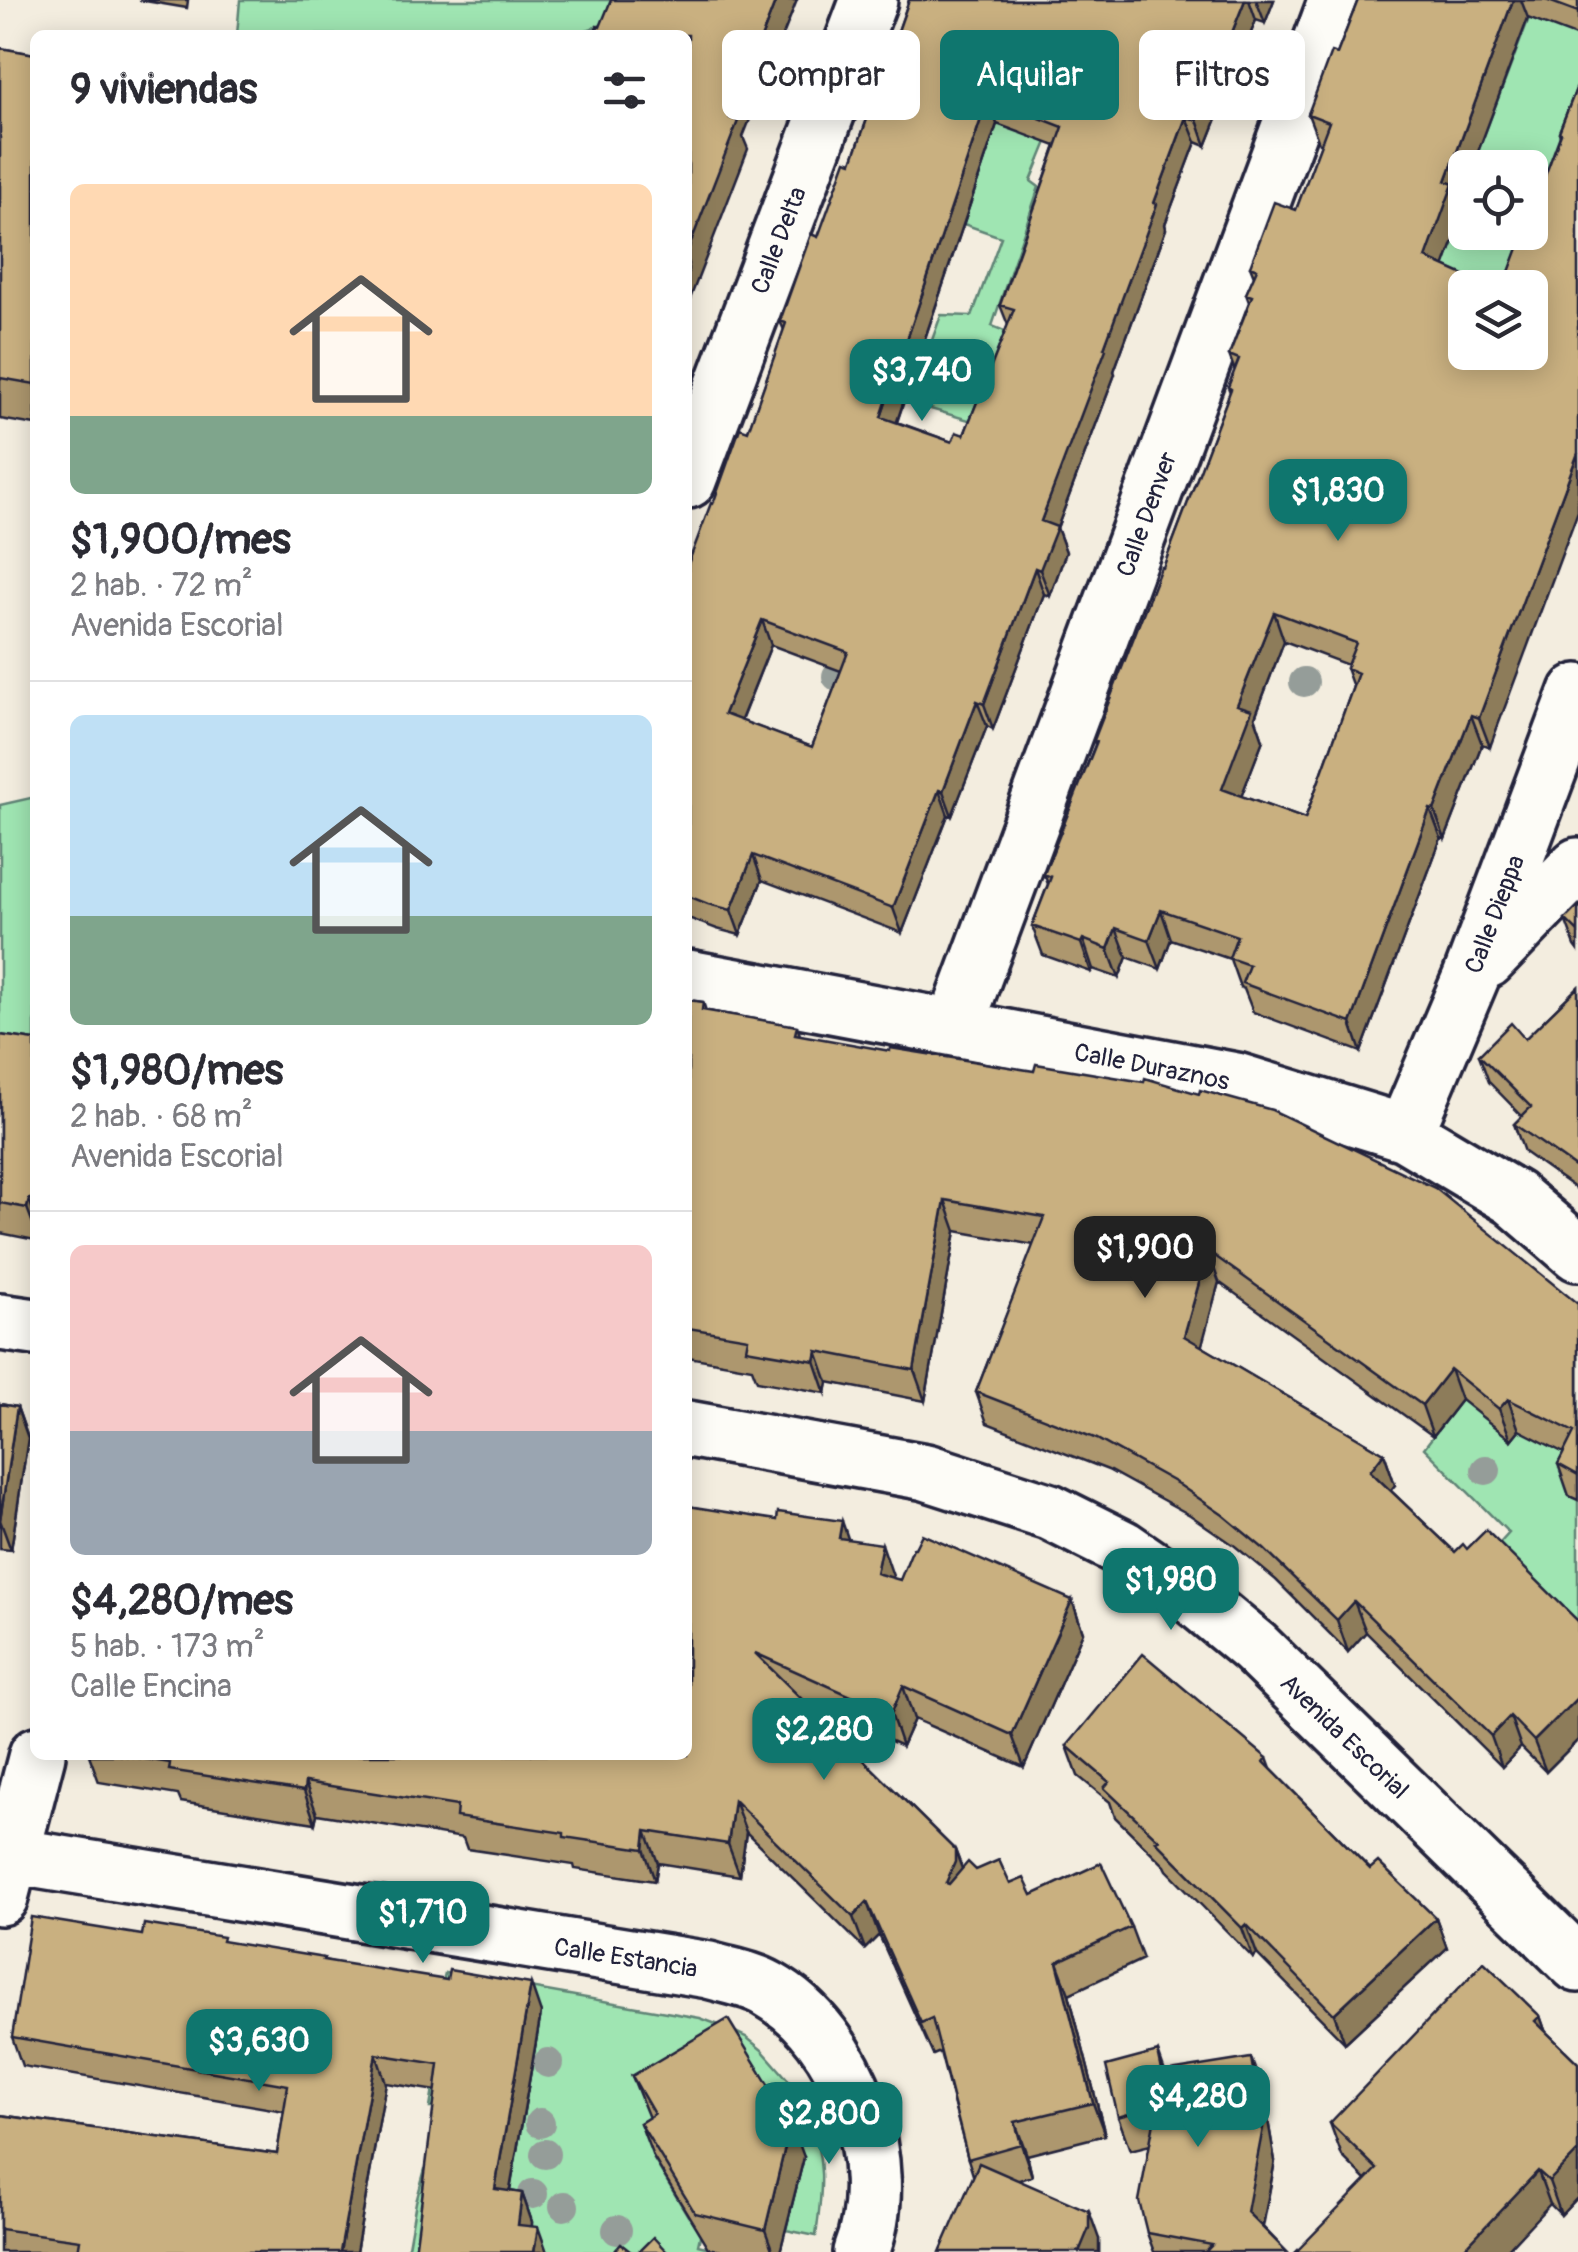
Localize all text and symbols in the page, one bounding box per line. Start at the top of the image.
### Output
chip: Comprar [722,30,920,120]
chip: Alquilar [940,30,1119,120]
chip: Filtros [1139,30,1305,120]
icon: filters [597,63,652,118]
text: 9 viviendas [70,64,257,116]
map controls [1448,150,1548,370]
button: locate [1448,150,1548,250]
street label: Calle Delta [745,183,814,299]
icon: home [271,249,451,429]
button: layers [1448,270,1548,370]
pin: $3,740 [841,339,1003,424]
text: $3,740 [872,351,972,391]
street label: Calle Denver [1110,448,1184,581]
pin: $1,830 [1257,459,1419,544]
text: $1,830 [1291,471,1385,511]
text: $1,900/mes [70,514,291,566]
text: 2 hab. · 72 m² [70,566,253,606]
text: Avenida Escorial [70,606,284,646]
icon: home [271,780,451,960]
street label: Calle Dieppa [1459,851,1532,978]
street label: Calle Duraznos [1072,1037,1232,1098]
text: $1,980/mes [70,1045,283,1097]
text: 2 hab. · 68 m² [70,1097,253,1137]
text: Avenida Escorial [70,1137,284,1177]
pin: $1,900 [1064,1216,1226,1301]
text: $1,900 [1096,1228,1194,1268]
icon: home [271,1310,451,1490]
pin: $1,980 [1090,1548,1252,1633]
text: $1,980 [1125,1560,1217,1600]
text: $4,280/mes [70,1575,293,1627]
text: 5 hab. · 173 m² [70,1627,265,1667]
text: Calle Encina [70,1667,232,1707]
street label: Avenida Escorial [1273,1668,1415,1806]
pin: $2,280 [743,1698,905,1783]
text: $2,280 [774,1710,874,1750]
pin: $1,710 [342,1881,504,1966]
text: $1,710 [378,1893,468,1933]
street label: Calle Estancia [552,1932,700,1985]
pin: $3,630 [178,2009,340,2094]
text: $3,630 [208,2021,310,2061]
pin: $4,280 [1117,2065,1279,2150]
text: $4,280 [1148,2077,1248,2117]
pin: $2,800 [748,2082,910,2167]
text: $2,800 [777,2094,881,2134]

